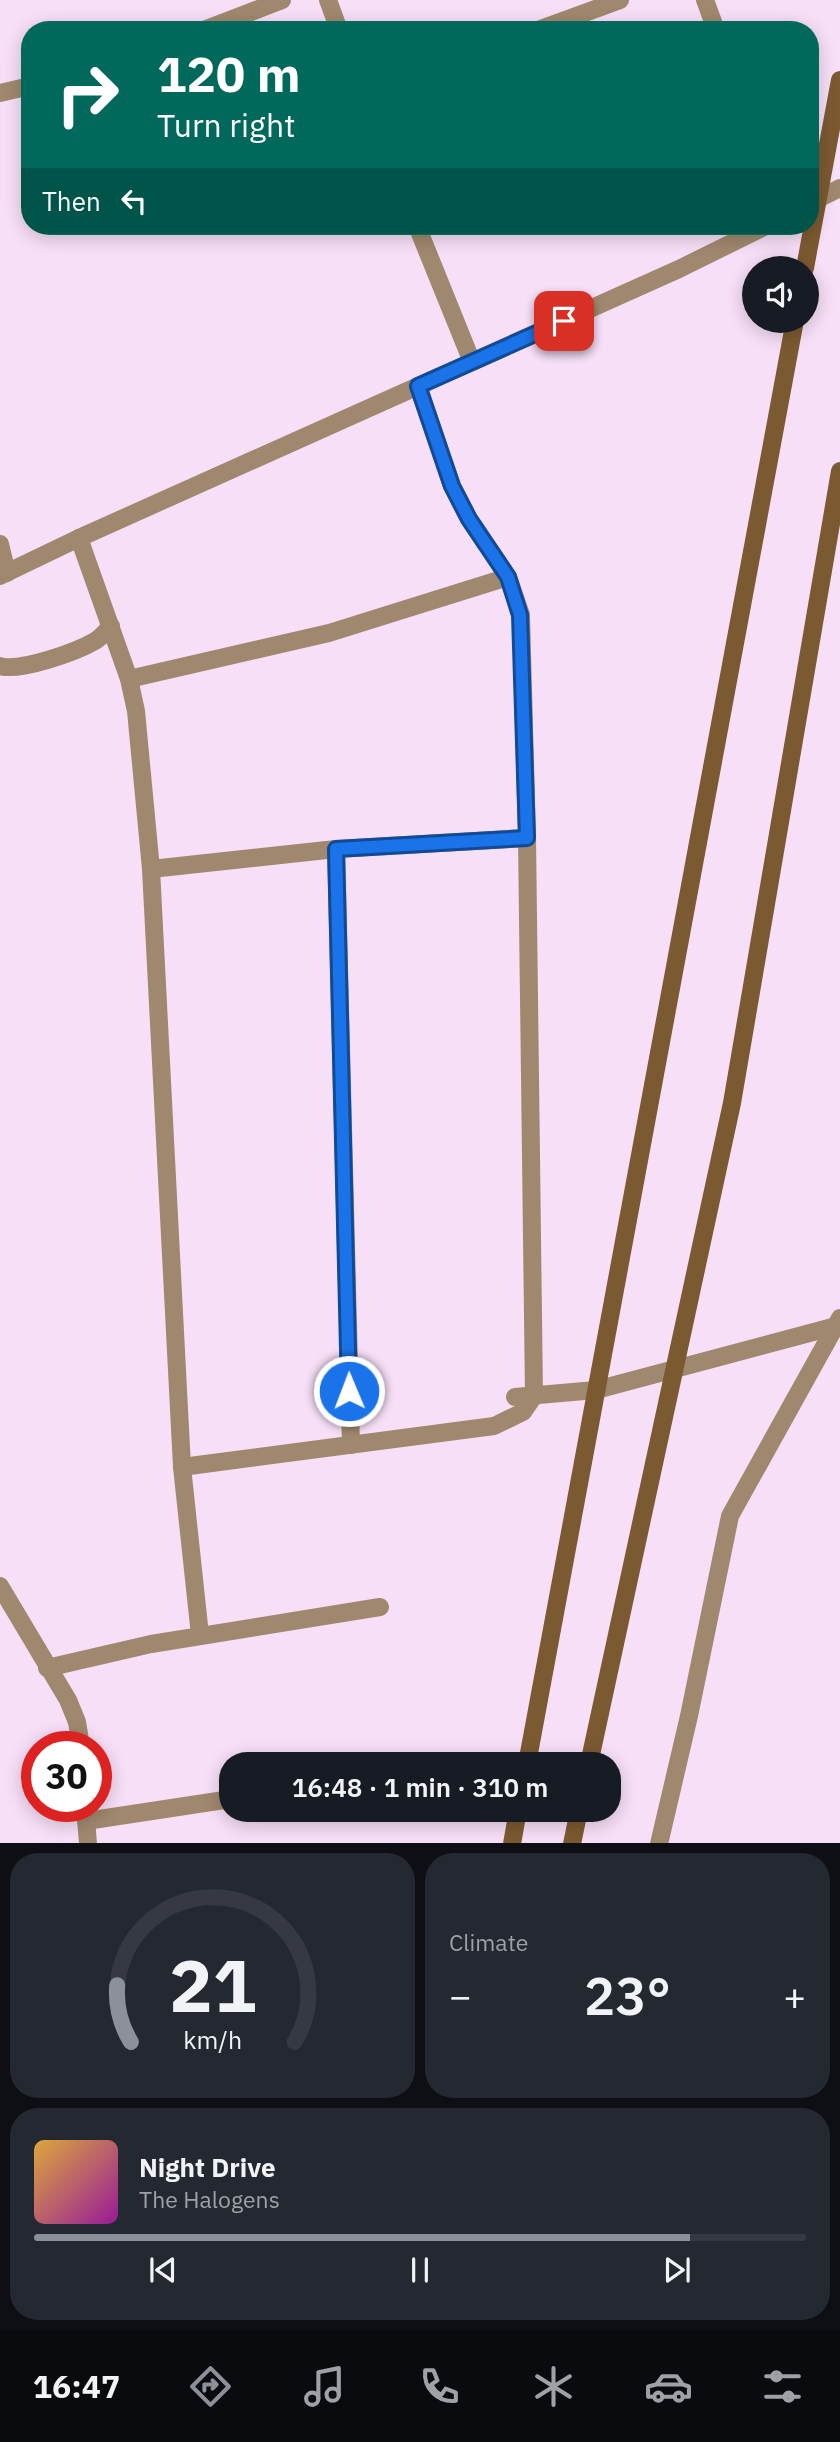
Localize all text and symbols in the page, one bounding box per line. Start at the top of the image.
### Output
text: 120 m [157,42,301,105]
icon: right [42,49,133,140]
text: Turn right [157,104,295,146]
icon: left [115,182,153,220]
text: Then [42,184,101,218]
map controls [742,256,819,333]
button: sound [742,256,819,333]
pin [534,291,594,351]
icon: arrive [545,302,583,340]
position arrow [312,1354,386,1428]
speed limit sign: 30 [21,1731,112,1822]
text: 16:48 · 1 min · 310 m [292,1770,548,1804]
text: Climate [449,1927,528,1957]
text: 21 [169,1937,256,2032]
text: 23° [584,1962,671,2029]
text: − [449,1971,472,2020]
text: + [783,1971,806,2020]
text: km/h [183,2022,242,2055]
text: Night Drive [139,2150,276,2184]
text: The Halogens [139,2184,280,2214]
icon: previous [144,2251,182,2289]
icon: pause [401,2251,439,2289]
icon: next [658,2251,696,2289]
icon: directions [186,2362,235,2411]
icon: music [300,2362,349,2411]
icon: phone [415,2362,464,2411]
icon: climate [529,2362,578,2411]
icon: car [644,2362,693,2411]
icon: filters [758,2362,807,2411]
text: 16:47 [33,2365,120,2407]

